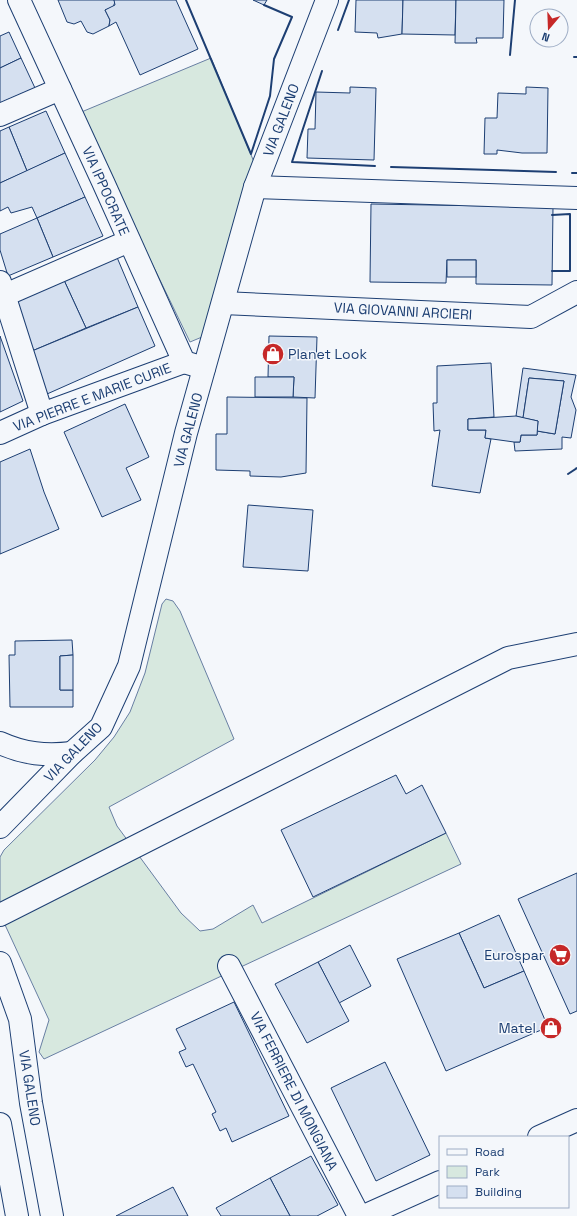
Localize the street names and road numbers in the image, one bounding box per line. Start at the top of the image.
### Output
street label: VIA GALENO [259,81,303,159]
street label: VIA IPPOCRATE [78,144,134,238]
street label: VIA GIOVANNI ARCIERI [333,298,473,324]
street label: VIA PIERRE E MARIE CURIE [10,358,174,435]
street label: VIA GALENO [169,391,207,469]
street label: VIA GALENO [40,718,106,786]
street label: VIA FERRIERE DI MONGIANA [246,1009,342,1174]
street label: VIA GALENO [15,1049,45,1127]

